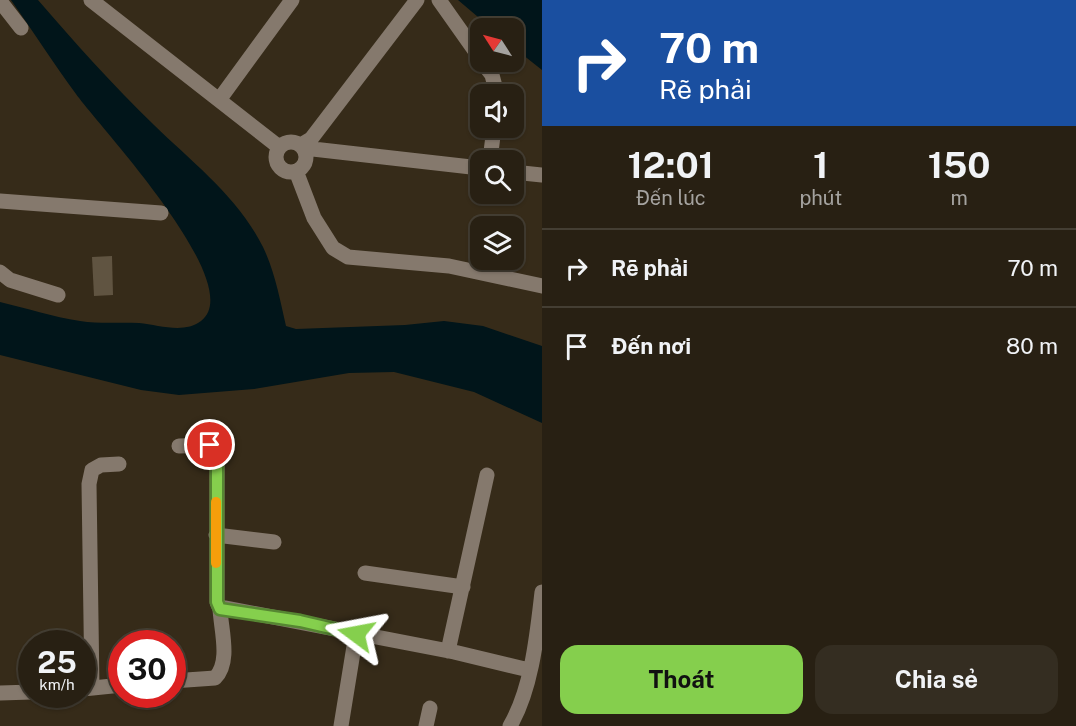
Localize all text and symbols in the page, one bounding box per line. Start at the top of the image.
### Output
north arrow [470,18,524,72]
map controls [470,18,524,270]
text: 70 m [659,23,759,72]
icon: right [560,24,638,102]
text: Rẽ phải [659,73,752,105]
button: sound [470,84,524,138]
text: 12:01 [627,144,714,186]
text: 1 [813,144,829,186]
text: 150 [928,144,991,186]
button: search [470,150,524,204]
text: Đến lúc [636,186,706,210]
text: phút [799,186,842,210]
text: m [950,186,968,210]
button: layers [470,216,524,270]
icon: right [560,252,593,285]
text: Rẽ phải [611,255,688,281]
text: 70 m [1007,255,1058,281]
icon: arrive [560,330,593,363]
text: Đến nơi [611,333,691,359]
text: 80 m [1006,333,1058,359]
pin [184,419,235,470]
icon: arrive [193,428,226,461]
position arrow [324,602,388,666]
speed limit sign: 30 [108,630,186,708]
text: 25 [37,644,77,680]
button: Thoát [560,645,803,714]
button: Chia sẻ [815,645,1058,714]
text: km/h [39,676,75,693]

